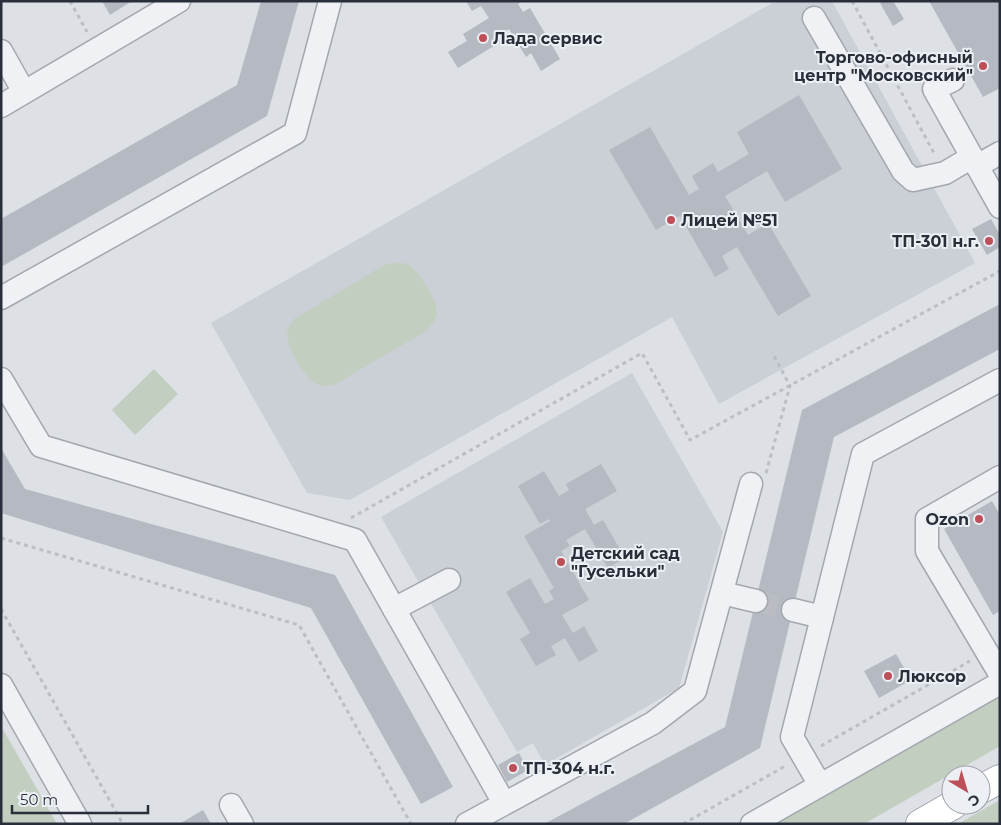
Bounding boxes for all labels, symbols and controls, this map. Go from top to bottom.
place label: Лада сервис [493,29,603,48]
marker: Лада сервис [477,32,489,44]
place label: Торгово-офисный центр "Московский" [794,48,973,85]
marker: Торгово-офисный центр "Московский" [977,60,989,72]
place label: Лицей №51 [681,211,778,230]
marker: Лицей №51 [665,214,677,226]
place label: ТП-301 н.г. [892,232,979,251]
marker: ТП-301 н.г. [983,235,995,247]
place label: Ozon [925,510,969,529]
marker: Ozon [973,513,985,525]
place label: Детский сад "Гусельки" [571,544,680,581]
marker: Детский сад "Гусельки" [555,556,567,568]
place label: Люксор [898,667,966,686]
marker: Люксор [882,670,894,682]
place label: ТП-304 н.г. [523,759,615,778]
marker: ТП-304 н.г. [507,762,519,774]
north arrow [941,765,991,815]
scale bar [12,782,149,814]
text: 50 m [20,790,58,809]
text: С [964,790,984,810]

